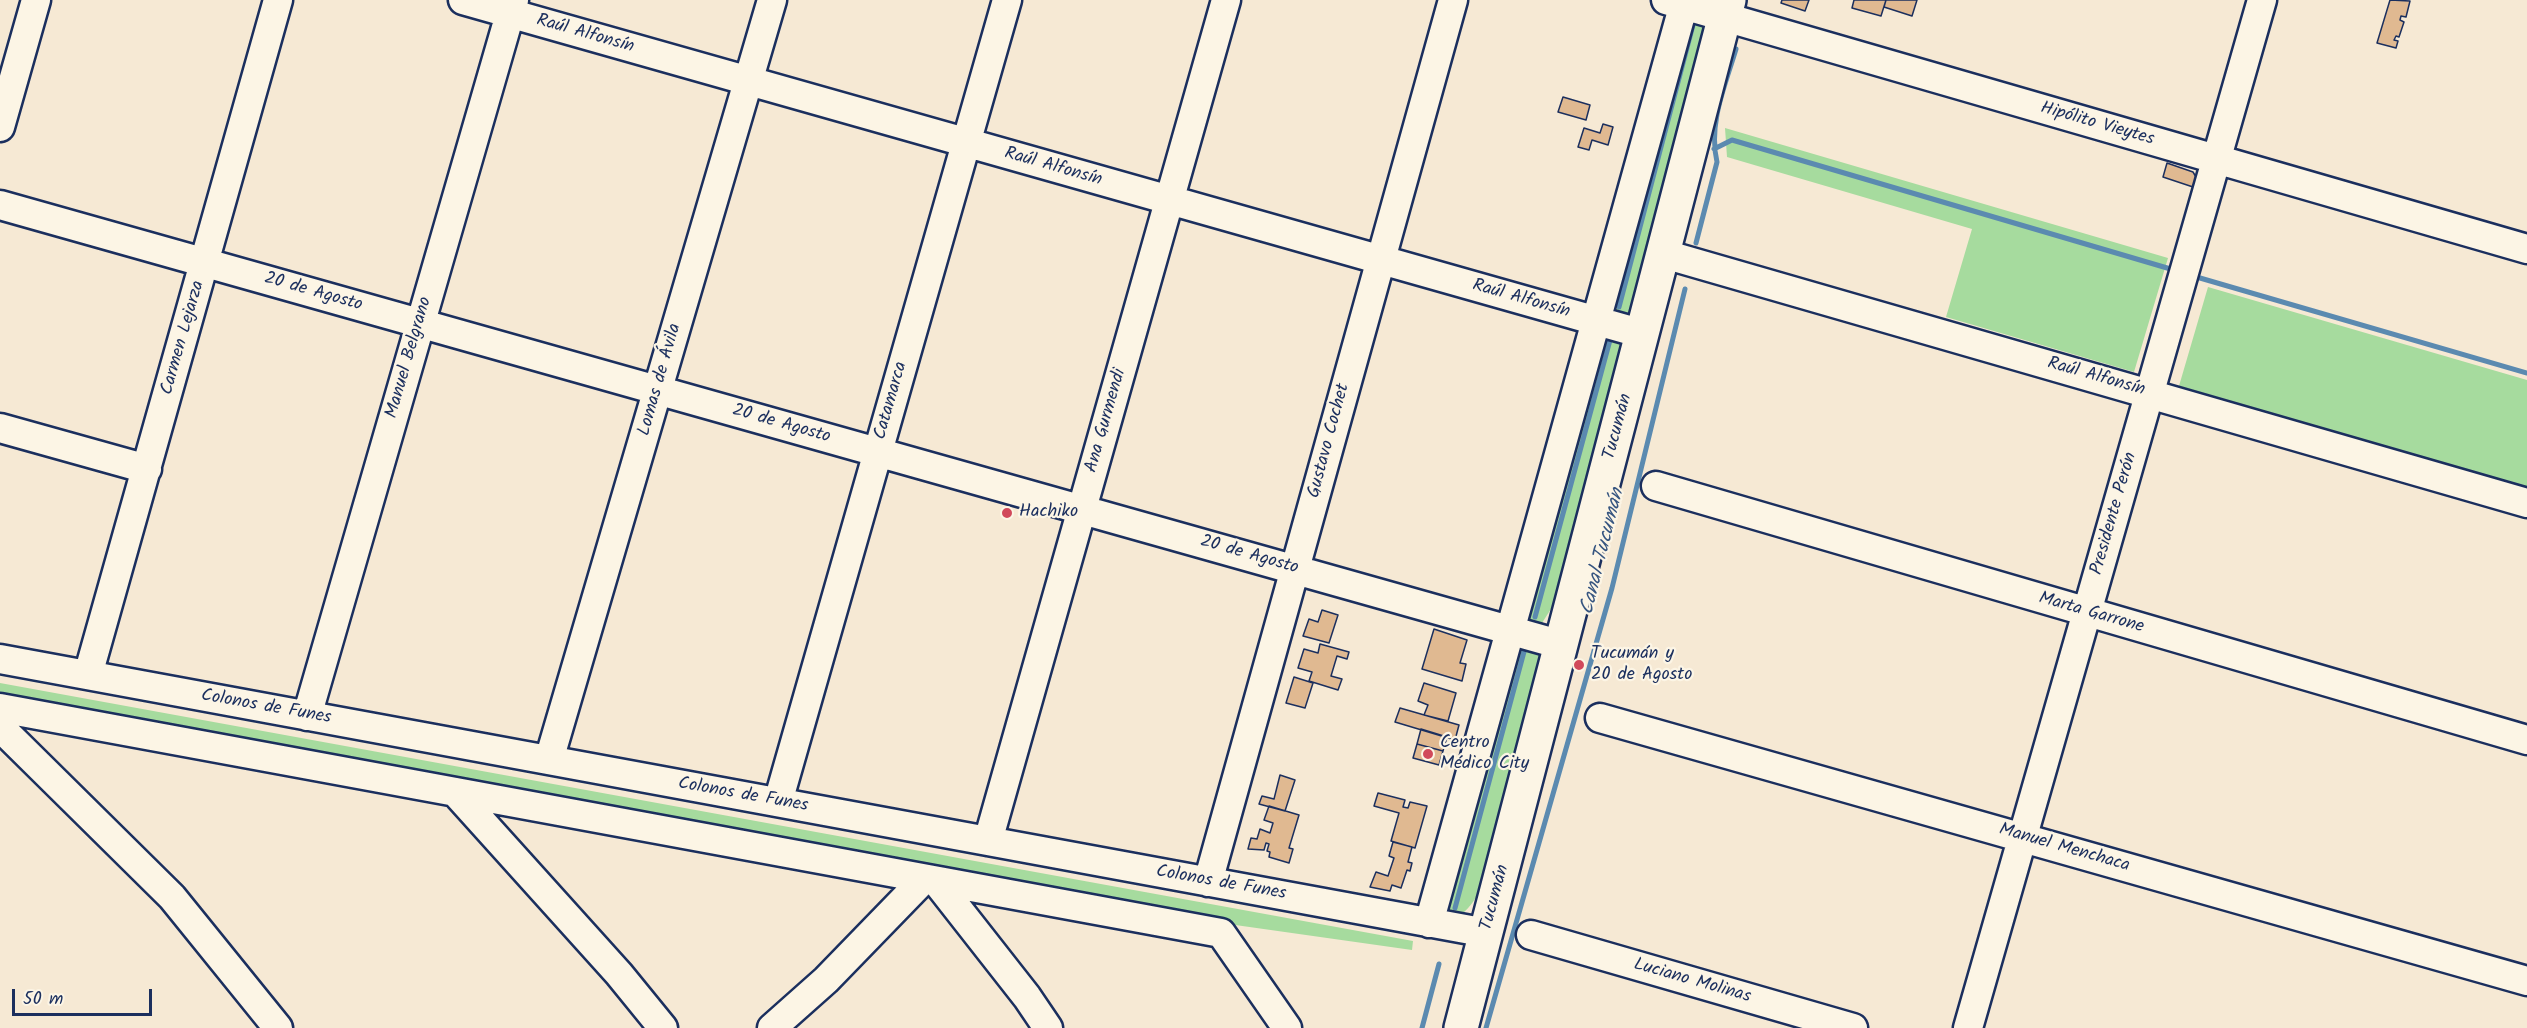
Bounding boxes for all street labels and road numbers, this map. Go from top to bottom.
street label: Raúl Alfonsín [534,11,636,59]
street label: Hipólito Vieytes [2038,98,2156,152]
street label: Raúl Alfonsín [1002,144,1104,192]
street label: 20 de Agosto [261,269,365,317]
street label: Raúl Alfonsín [1470,276,1572,324]
street label: Carmen Lejarza [157,278,211,398]
street label: Manuel Belgrano [382,295,438,421]
street label: Lomas de Ávila [635,321,687,439]
street label: Raúl Alfonsín [2045,354,2147,402]
street label: Catamarca [871,360,913,442]
street label: Ana Gurmendi [1082,367,1132,475]
street label: Gustavo Cochet [1304,382,1356,500]
street label: Tucumán [1600,392,1638,462]
street label: 20 de Agosto [729,401,833,449]
street label: Presidente Perón [2087,450,2143,578]
street label: 20 de Agosto [1197,532,1301,580]
street label: Marta Garrone [2036,589,2146,639]
street label: Colonos de Funes [199,686,333,730]
street label: Colonos de Funes [676,774,810,818]
street label: Manuel Menchaca [1996,820,2132,878]
street label: Colonos de Funes [1154,862,1288,906]
street label: Tucumán [1477,863,1515,933]
street label: Luciano Molinas [1631,955,1753,1009]

